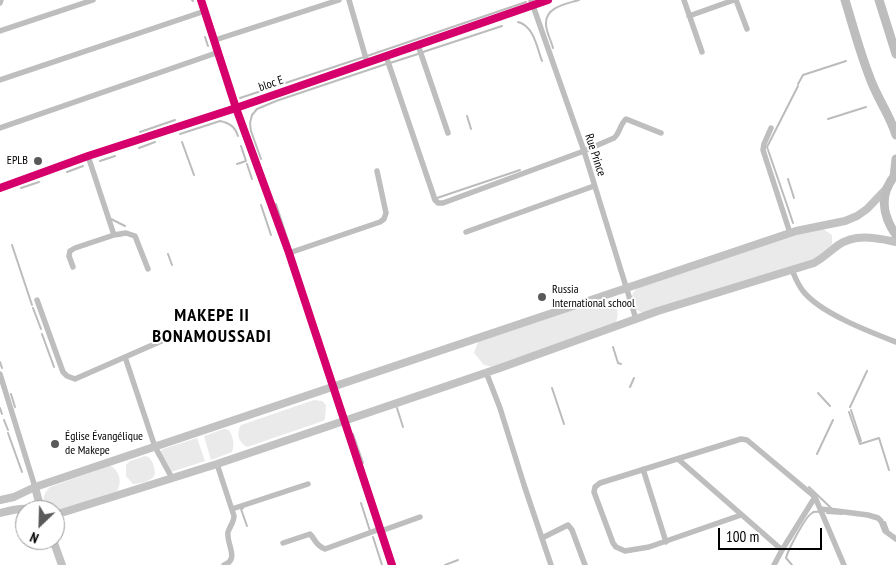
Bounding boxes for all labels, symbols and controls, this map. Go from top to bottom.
street label: bloc E [257,73,285,95]
street label: Rue Prince [581,132,609,178]
place label: EPLB [7,154,28,168]
marker: EPLB [32,155,44,167]
place label: Russia International school [552,283,635,311]
marker: Russia International school [536,291,548,303]
district label: MAKEPE II BONAMOUSSADI [151,305,273,348]
place label: Église Évangélique de Makepe [65,430,143,458]
marker: Église Évangélique de Makepe [49,438,61,450]
north arrow [15,500,65,550]
scale bar [721,518,825,550]
text: 100 m [726,527,759,546]
text: N [27,528,41,548]

